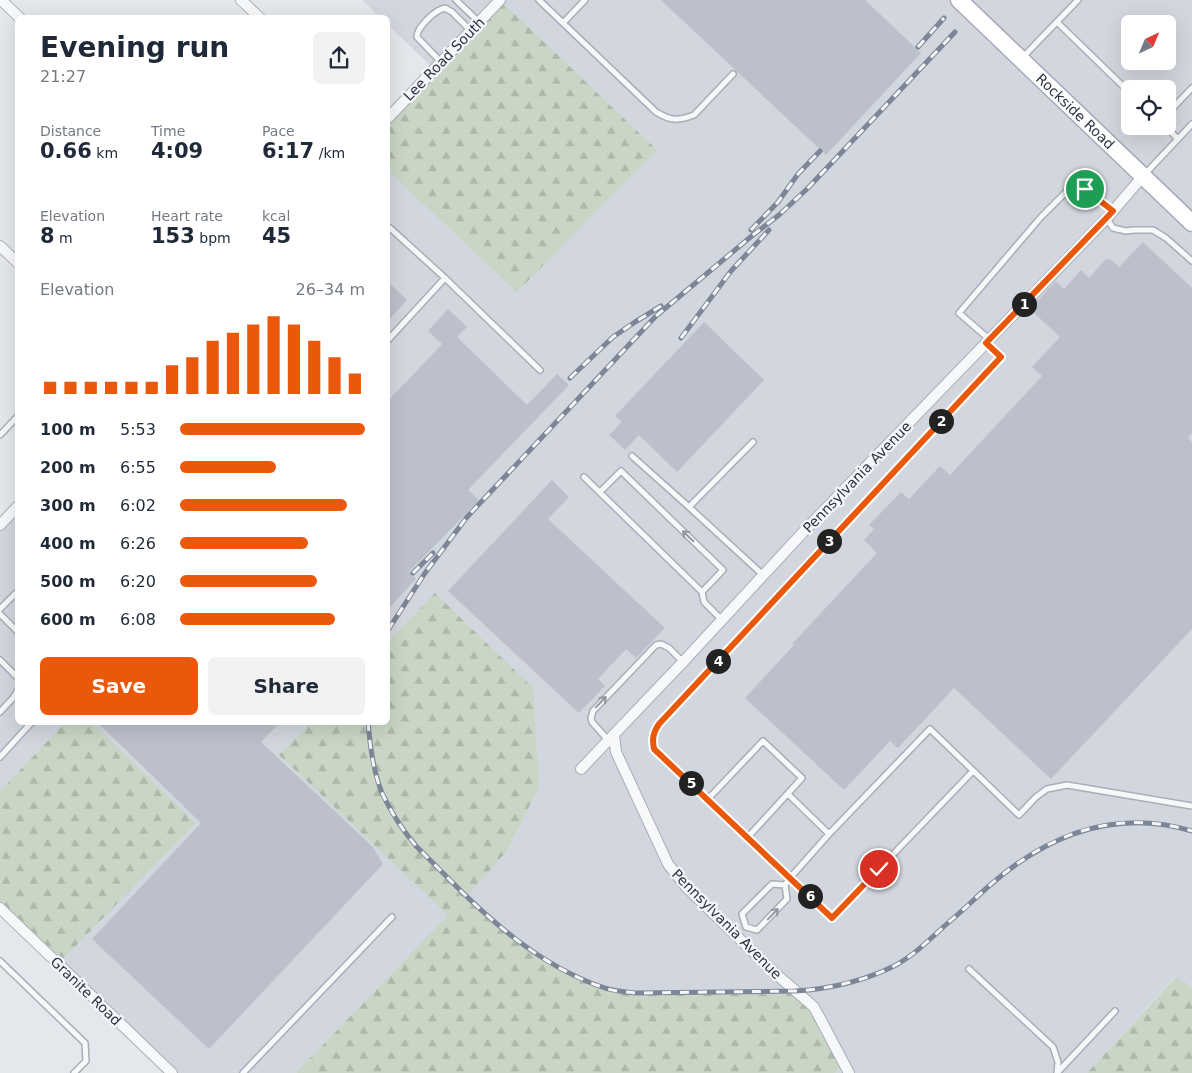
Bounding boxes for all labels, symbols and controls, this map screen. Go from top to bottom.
street label: Lee Road South [400,14,488,104]
north arrow [1121,15,1176,70]
map controls [1121,15,1176,135]
text: Evening run [40,31,229,64]
button: share [313,32,365,84]
text: 21:27 [40,67,86,86]
street label: Rockside Road [1033,70,1118,152]
button: locate [1121,80,1176,135]
text: Distance [40,123,101,139]
text: Time [151,123,185,139]
text: Pace [262,123,295,139]
text: 0.66 [40,139,92,163]
text: 4:09 [151,139,203,163]
text: 6:17 [262,139,314,163]
text: km [92,145,118,161]
text: /km [314,145,345,161]
pin [1064,168,1106,210]
icon: arrive [1071,175,1099,203]
text: Elevation [40,208,105,224]
text: Heart rate [151,208,223,224]
text: kcal [262,208,290,224]
text: 8 [40,224,55,248]
text: 153 [151,224,195,248]
text: 45 [262,224,291,248]
text: m [55,230,73,246]
text: bpm [195,230,231,246]
text: Elevation [40,280,114,299]
text: 26–34 m [296,280,365,299]
pin: 1 [1012,292,1036,316]
text: 1 [1020,296,1029,312]
pin: 2 [928,408,954,434]
text: 2 [937,413,946,429]
street label: Pennsylvania Avenue [800,418,914,536]
text: 100 m [40,420,96,439]
text: 5:53 [120,420,156,439]
text: 200 m [40,458,96,477]
text: 6:55 [120,458,156,477]
text: 300 m [40,496,96,515]
text: 6:02 [120,496,156,515]
pin: 3 [816,528,842,554]
one-way arrow [682,530,694,542]
text: 3 [825,533,834,549]
text: 400 m [40,534,96,553]
text: 6:26 [120,534,156,553]
text: 500 m [40,572,96,591]
text: 6:20 [120,572,156,591]
text: 600 m [40,610,96,629]
text: 6:08 [120,610,156,629]
pin: 4 [706,648,730,674]
text: 4 [714,653,723,669]
button: Save [40,657,198,715]
button: Share [208,657,365,715]
one-way arrow [595,697,607,709]
pin: 5 [678,770,704,796]
text: 5 [687,775,696,791]
pin [858,848,900,890]
icon: check [865,855,893,883]
street label: Pennsylvania Avenue [669,866,785,982]
pin: 6 [798,884,822,908]
text: 6 [806,888,815,904]
one-way arrow [767,907,779,920]
street label: Granite Road [47,953,125,1029]

